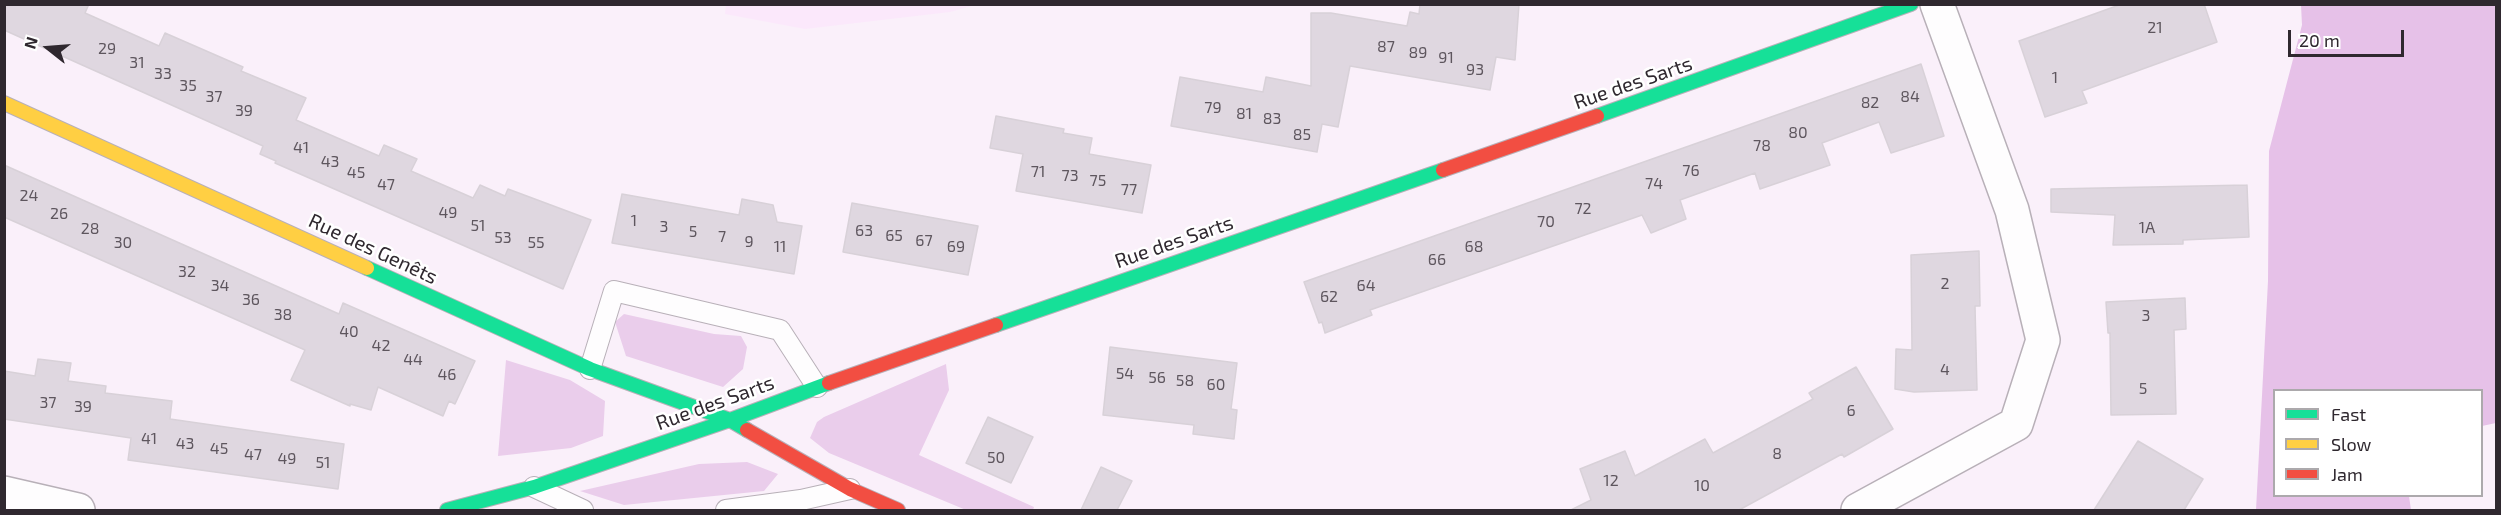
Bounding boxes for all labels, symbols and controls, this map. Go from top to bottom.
north arrow [18,18,78,78]
house number: 21 [2147,18,2163,38]
scale bar [2291,18,2406,56]
text: 20 m [2299,29,2340,51]
text: N [20,34,41,51]
house number: 87 [1377,37,1395,57]
house number: 29 [98,39,116,59]
house number: 89 [1409,43,1427,63]
house number: 91 [1438,48,1454,68]
street label: Rue des Sarts [1571,52,1695,114]
house number: 31 [129,53,145,73]
house number: 93 [1466,60,1484,80]
house number: 33 [154,64,172,84]
house number: 1 [2052,68,2058,88]
house number: 35 [179,76,197,96]
house number: 37 [205,87,223,107]
house number: 84 [1900,87,1920,107]
house number: 82 [1861,93,1879,113]
house number: 79 [1204,98,1222,118]
house number: 39 [235,101,253,121]
house number: 81 [1236,104,1252,124]
house number: 83 [1263,109,1281,129]
house number: 80 [1788,123,1808,143]
house number: 85 [1293,125,1311,145]
house number: 78 [1753,136,1771,156]
house number: 41 [293,138,309,158]
house number: 43 [321,152,339,172]
house number: 76 [1682,161,1700,181]
house number: 71 [1031,162,1045,182]
house number: 45 [347,163,365,183]
house number: 73 [1061,166,1079,186]
house number: 75 [1090,171,1106,191]
house number: 74 [1645,174,1663,194]
house number: 47 [377,175,395,195]
house number: 77 [1121,180,1137,200]
house number: 24 [20,186,38,206]
house number: 72 [1574,199,1592,219]
house number: 49 [439,203,457,223]
house number: 26 [50,204,68,224]
street label: Rue des Genêts [305,209,441,289]
house number: 1 [631,211,637,231]
street label: Rue des Sarts [1112,211,1236,273]
house number: 70 [1537,212,1555,232]
house number: 51 [471,216,485,236]
house number: 3 [660,217,668,237]
house number: 1A [2139,218,2155,238]
house number: 28 [81,219,99,239]
house number: 63 [855,221,873,241]
house number: 5 [689,222,697,242]
house number: 65 [885,226,903,246]
house number: 7 [718,227,726,247]
house number: 53 [494,228,512,248]
house number: 67 [915,231,933,251]
house number: 9 [744,232,754,252]
house number: 30 [114,233,132,253]
house number: 55 [527,233,545,253]
house number: 11 [774,237,786,257]
house number: 69 [947,237,965,257]
house number: 68 [1465,237,1483,257]
house number: 66 [1428,250,1446,270]
house number: 32 [178,262,196,282]
house number: 2 [1941,274,1949,294]
house number: 34 [211,276,229,296]
house number: 64 [1357,276,1375,296]
house number: 62 [1320,287,1338,307]
house number: 36 [242,290,260,310]
house number: 38 [274,305,292,325]
house number: 3 [2142,306,2150,326]
house number: 40 [339,322,359,342]
house number: 42 [372,336,390,356]
house number: 44 [403,350,423,370]
house number: 4 [1940,360,1950,380]
house number: 54 [1116,364,1134,384]
house number: 46 [438,365,456,385]
house number: 56 [1148,368,1166,388]
street label: Rue des Sarts [653,371,777,435]
house number: 58 [1176,371,1194,391]
house number: 60 [1207,375,1225,395]
house number: 5 [2139,379,2147,399]
legend [2273,389,2483,497]
house number: 37 [39,393,57,413]
house number: 39 [74,397,92,417]
house number: 6 [1846,401,1856,421]
text: Fast [2331,403,2366,425]
house number: 41 [141,429,157,449]
text: Slow [2331,433,2371,455]
house number: 43 [176,434,194,454]
house number: 45 [210,439,228,459]
house number: 8 [1772,444,1782,464]
house number: 47 [244,445,262,465]
house number: 50 [987,448,1005,468]
house number: 49 [278,449,296,469]
house number: 51 [316,453,330,473]
text: Jam [2331,463,2363,485]
house number: 12 [1603,471,1619,491]
house number: 10 [1694,476,1710,496]

